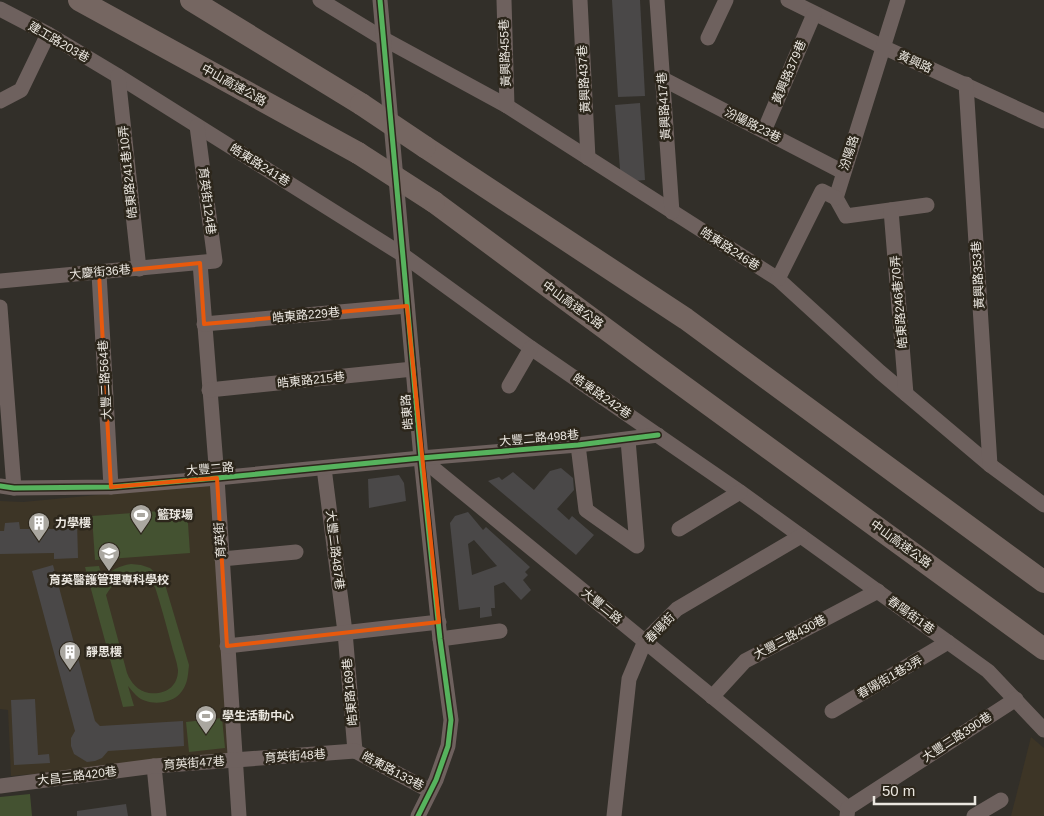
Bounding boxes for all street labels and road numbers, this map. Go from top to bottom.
street label: 建工路203巷 [26,19,92,65]
street label: 黃興路455巷 [497,19,513,87]
street label: 黃興路379巷 [769,38,809,106]
street label: 黃興路437巷 [575,45,593,113]
street label: 黃興路 [896,48,934,76]
street label: 中山高速公路 [199,61,269,109]
street label: 黃興路417巷 [655,72,673,140]
street label: 汾陽路23巷 [722,105,784,145]
street label: 皓東路241巷10弄 [116,125,140,219]
street label: 汾陽路 [837,134,861,172]
street label: 皓東路241巷 [227,141,293,189]
street label: 育英街124巷 [196,166,218,236]
street label: 皓東路246巷 [698,225,762,273]
street label: 黃興路353巷 [969,241,987,309]
street label: 皓東路246巷70弄 [888,255,910,349]
street label: 大慶街36巷 [69,262,131,282]
street label: 中山高速公路 [540,278,606,332]
street label: 皓東路229巷 [272,305,340,325]
street label: 大豐二路564巷 [96,340,114,420]
street label: 皓東路215巷 [276,369,346,391]
street label: 皓東路242巷 [570,371,634,421]
street label: 皓東路 [398,393,416,431]
street label: 大豐二路498巷 [499,428,579,448]
street label: 大豐二路 [185,460,235,478]
street label: 大豐二路487巷 [323,509,347,591]
street label: 中山高速公路 [868,517,934,571]
street label: 育英街 [212,522,228,558]
street label: 大豐二路 [579,585,625,627]
street label: 春陽街1巷 [885,593,937,637]
street label: 春陽街 [642,610,678,646]
street label: 大豐二路430巷 [751,612,829,662]
street label: 春陽街1巷3弄 [855,653,925,701]
street label: 皓東路169巷 [340,658,360,726]
street label: 大豐二路390巷 [920,709,994,765]
street label: 育英街48巷 [264,747,326,765]
street label: 皓東路133巷 [360,749,426,793]
street label: 育英街47巷 [163,754,225,772]
street label: 大昌二路420巷 [36,764,118,788]

